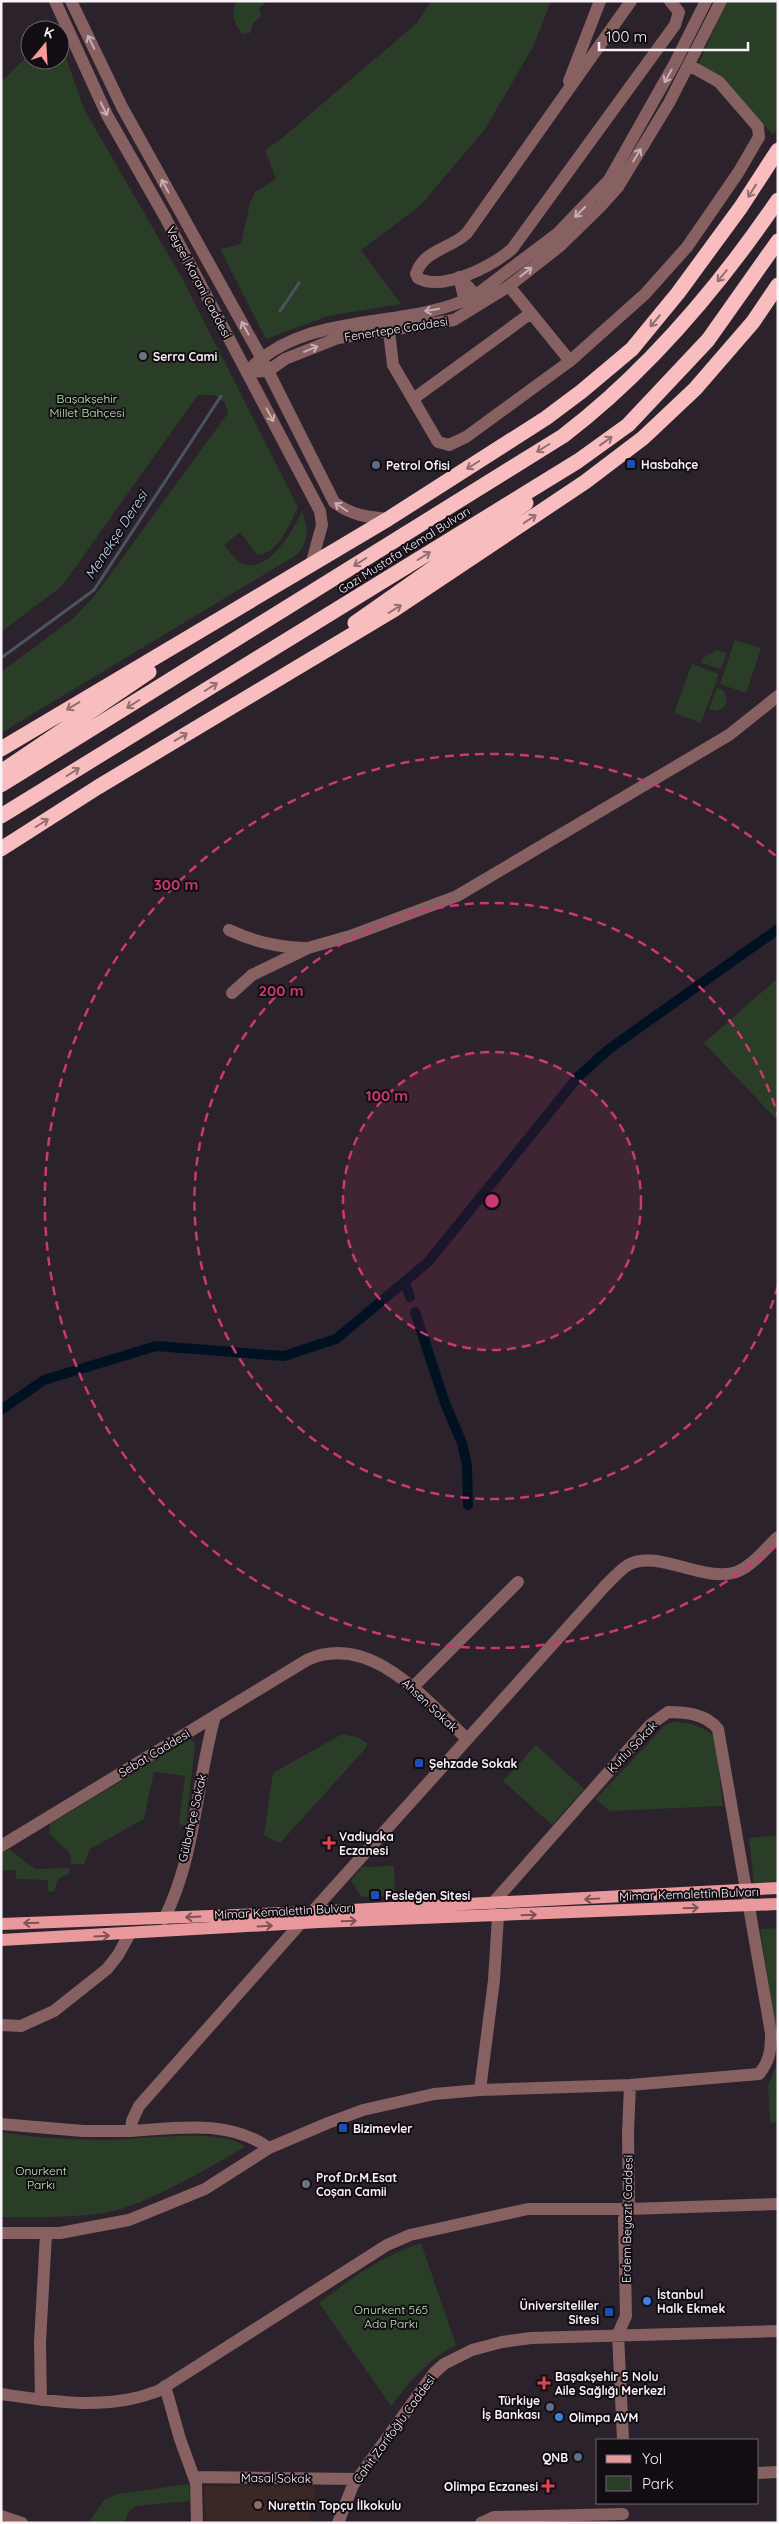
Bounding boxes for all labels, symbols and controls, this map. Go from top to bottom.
north arrow [20,20,70,70]
scale bar [599,20,748,52]
text: K [42,23,56,43]
text: 100 m [606,27,647,46]
one-way arrow [85,35,95,50]
one-way arrow [663,68,672,83]
one-way arrow [100,101,110,116]
one-way arrow [632,149,642,163]
one-way arrow [160,179,170,194]
one-way arrow [746,184,756,198]
one-way arrow [574,206,586,218]
street label: Veysel Karani Caddesi [163,224,235,340]
one-way arrow [519,267,532,278]
one-way arrow [716,269,727,282]
one-way arrow [425,306,441,316]
street label: Fenertepe Caddesi [343,313,449,345]
one-way arrow [649,315,660,328]
one-way arrow [240,321,249,336]
one-way arrow [303,344,319,353]
place label: Serra Cami [153,349,218,364]
marker: Serra Cami [137,350,149,362]
park label: Başakşehir Millet Bahçesi [49,391,125,420]
one-way arrow [266,407,275,422]
one-way arrow [598,436,612,446]
one-way arrow [536,444,550,454]
place label: Hasbahçe [641,457,698,472]
place label: Petrol Ofisi [386,458,450,473]
marker: Hasbahçe [625,458,637,470]
marker: Petrol Ofisi [370,459,382,471]
one-way arrow [466,459,480,470]
water label: Menekşe Deresi [81,486,152,583]
one-way arrow [334,502,348,512]
street label: Gazi Mustafa Kemal Bulvarı [335,503,473,597]
one-way arrow [523,514,537,524]
one-way arrow [416,550,430,560]
one-way arrow [353,556,367,567]
one-way arrow [388,604,402,614]
one-way arrow [203,682,217,692]
one-way arrow [127,699,141,709]
one-way arrow [67,701,81,711]
one-way arrow [173,732,187,742]
one-way arrow [65,767,79,777]
one-way arrow [35,818,49,828]
text: 300 m [154,875,198,894]
text: 200 m [259,981,304,1000]
text: 100 m [366,1086,408,1105]
centre of rings [483,1192,501,1210]
street label: Ahsen Sokak [399,1675,461,1735]
street label: Kutlu Sokak [604,1718,660,1776]
street label: Sebat Caddesi [116,1726,192,1780]
place label: Şehzade Sokak [429,1756,518,1771]
marker: Şehzade Sokak [413,1757,425,1769]
street label: Gülbahçe Sokak [175,1773,209,1863]
place label: Vadiyaka Eczanesi [339,1829,394,1858]
marker: Vadiyaka Eczanesi [323,1837,335,1849]
street label: Mimar Kemalettin Bulvarı [619,1884,759,1904]
place label: Fesleğen Sitesi [385,1888,471,1903]
marker: Fesleğen Sitesi [369,1889,381,1901]
one-way arrow [584,1894,600,1903]
street label: Mimar Kemalettin Bulvarı [214,1900,354,1922]
one-way arrow [682,1903,699,1913]
one-way arrow [521,1910,537,1919]
one-way arrow [185,1913,201,1922]
one-way arrow [340,1916,357,1926]
one-way arrow [23,1918,39,1928]
one-way arrow [256,1922,272,1931]
one-way arrow [94,1931,110,1940]
place label: Bizimevler [353,2121,413,2136]
marker: Bizimevler [337,2122,349,2134]
street label: Erdem Beyazıt Caddesi [618,2155,636,2283]
park label: Onurkent Parkı [15,2163,67,2192]
place label: Prof.Dr.M.Esat Coşan Camii [316,2170,397,2199]
marker: Prof.Dr.M.Esat Coşan Camii [300,2178,312,2190]
place label: İstanbul Halk Ekmek [657,2287,725,2316]
marker: İstanbul Halk Ekmek [641,2295,653,2307]
place label: Üniversiteliler Sitesi [520,2298,599,2327]
park label: Onurkent 565 Ada Parkı [354,2302,428,2331]
marker: Üniversiteliler Sitesi [603,2306,615,2318]
place label: Başakşehir 5 Nolu Aile Sağlığı Merkezi [555,2369,666,2398]
street label: Cahit Zarifoğlu Caddesi [350,2372,438,2486]
marker: Başakşehir 5 Nolu Aile Sağlığı Merkezi [537,2376,551,2390]
place label: Türkiye İş Bankası [482,2393,540,2422]
marker: Türkiye İş Bankası [544,2401,556,2413]
place label: Olimpa AVM [569,2410,638,2425]
marker: Olimpa AVM [553,2411,565,2423]
legend [596,2439,759,2504]
text: Yol [642,2449,662,2468]
place label: QNB [542,2450,568,2465]
marker: QNB [572,2451,584,2463]
street label: Masal Sokak [241,2470,311,2486]
text: Park [642,2474,674,2493]
place label: Olimpa Eczanesi [444,2479,538,2494]
marker: Olimpa Eczanesi [542,2480,554,2492]
place label: Nurettin Topçu İlkokulu [268,2498,401,2513]
marker: Nurettin Topçu İlkokulu [252,2499,264,2511]

